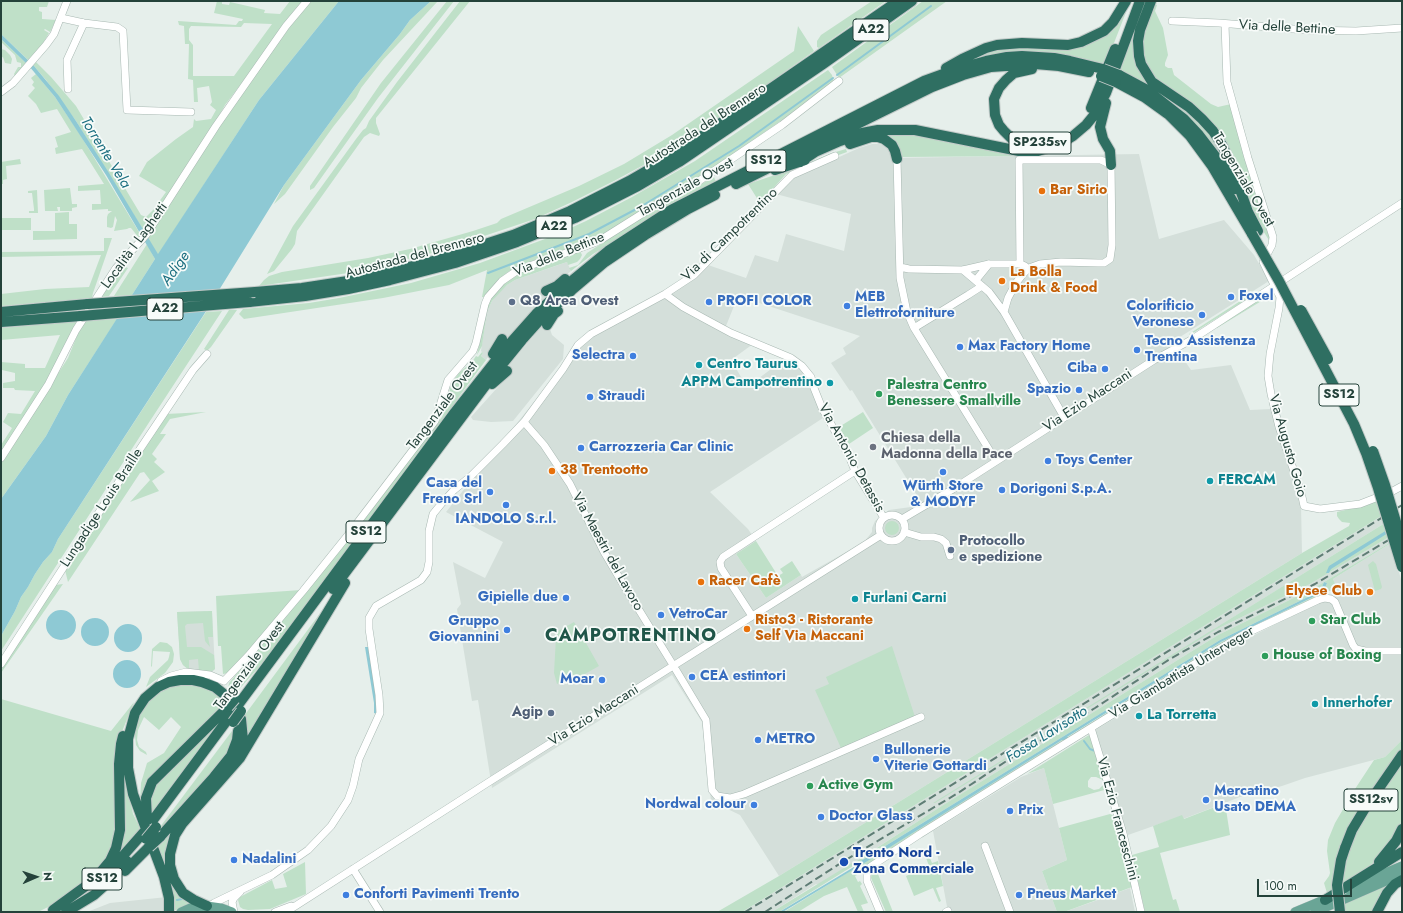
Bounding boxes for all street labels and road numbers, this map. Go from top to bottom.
street label: Via delle Bettine [1238,17,1336,39]
road number: A22 [853,19,889,41]
street label: Autostrada del Brennero [640,80,770,172]
street label: Tangenziale Ovest [1208,130,1278,230]
road number: SP235sv [1009,132,1071,154]
road number: SS12 [746,150,786,172]
street label: Tangenziale Ovest [635,155,737,221]
street label: Via di Campotrentino [678,185,782,285]
street label: Località I Laghetti [98,200,172,292]
road number: A22 [536,216,572,238]
street label: Autostrada del Brennero [344,229,486,283]
street label: Via delle Bettine [511,229,607,281]
road number: A22 [147,298,183,320]
street label: Tangenziale Ovest [404,358,482,454]
street label: Via Ezio Maccani [1040,366,1136,436]
road number: SS12 [1319,384,1359,406]
street label: Via Augusto Goio [1264,393,1310,499]
street label: Via Antonio Detassis [814,401,888,515]
street label: Lungadige Louis Braille [57,446,147,570]
street label: Via Maestri del Lavoro [568,490,646,614]
road number: SS12 [346,521,386,543]
street label: Tangenziale Ovest [211,618,289,714]
street label: Via Giambattista Unterveger [1107,623,1257,723]
street label: Via Ezio Maccani [546,682,642,750]
street label: Via Ezio Franceschini [1092,755,1142,883]
road number: SS12sv [1344,789,1398,811]
road number: SS12 [82,868,122,890]

